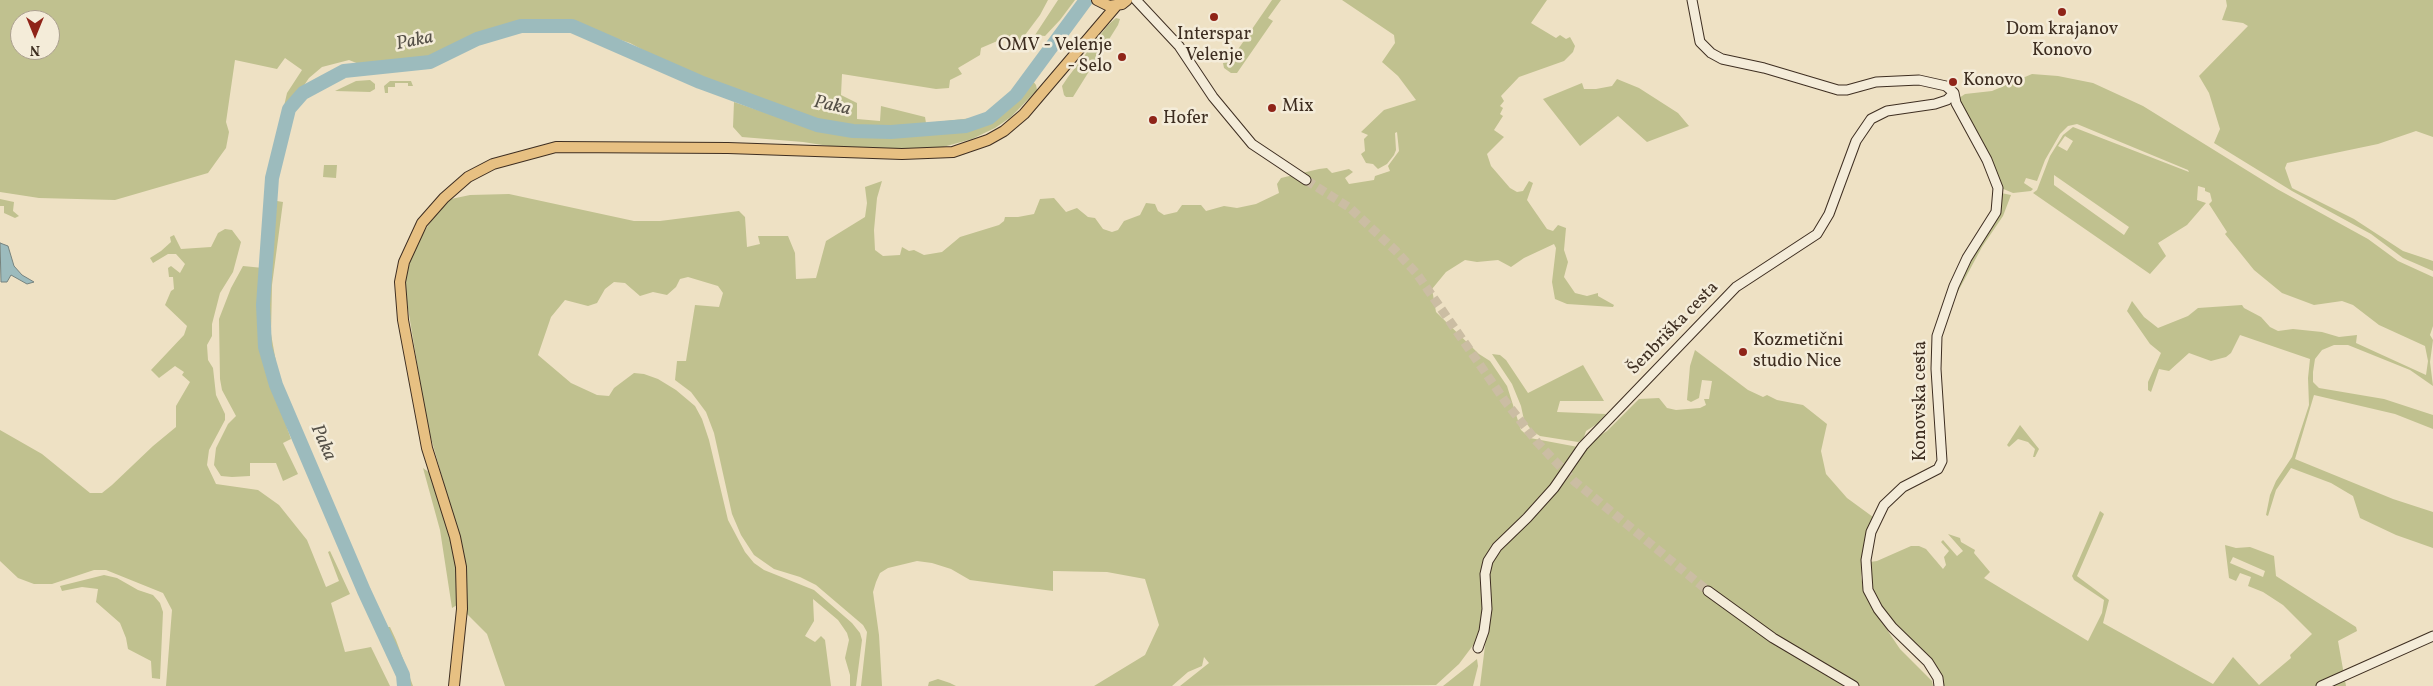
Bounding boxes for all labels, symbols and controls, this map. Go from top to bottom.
marker: Dom krajanov Konovo [2056,6,2068,18]
north arrow [10,10,60,60]
marker: Interspar Velenje [1208,11,1220,23]
place label: Dom krajanov Konovo [2006,20,2118,62]
place label: Interspar Velenje [1177,25,1251,68]
water label: Paka [394,27,436,57]
place label: OMV - Velenje - Selo [998,36,1112,78]
text: N [30,40,40,59]
marker: OMV - Velenje - Selo [1116,51,1128,63]
place label: Konovo [1963,71,2023,93]
marker: Konovo [1947,76,1959,88]
water label: Paka [811,92,853,122]
place label: Mix [1282,97,1314,119]
marker: Mix [1266,102,1278,114]
place label: Hofer [1163,109,1208,131]
marker: Hofer [1147,114,1159,126]
street label: Šenbriška cesta [1624,278,1724,380]
place label: Kozmetični studio Nice [1753,331,1843,374]
street label: Konovska cesta [1911,341,1933,461]
marker: Kozmetični studio Nice [1737,346,1749,358]
water label: Paka [304,421,340,465]

